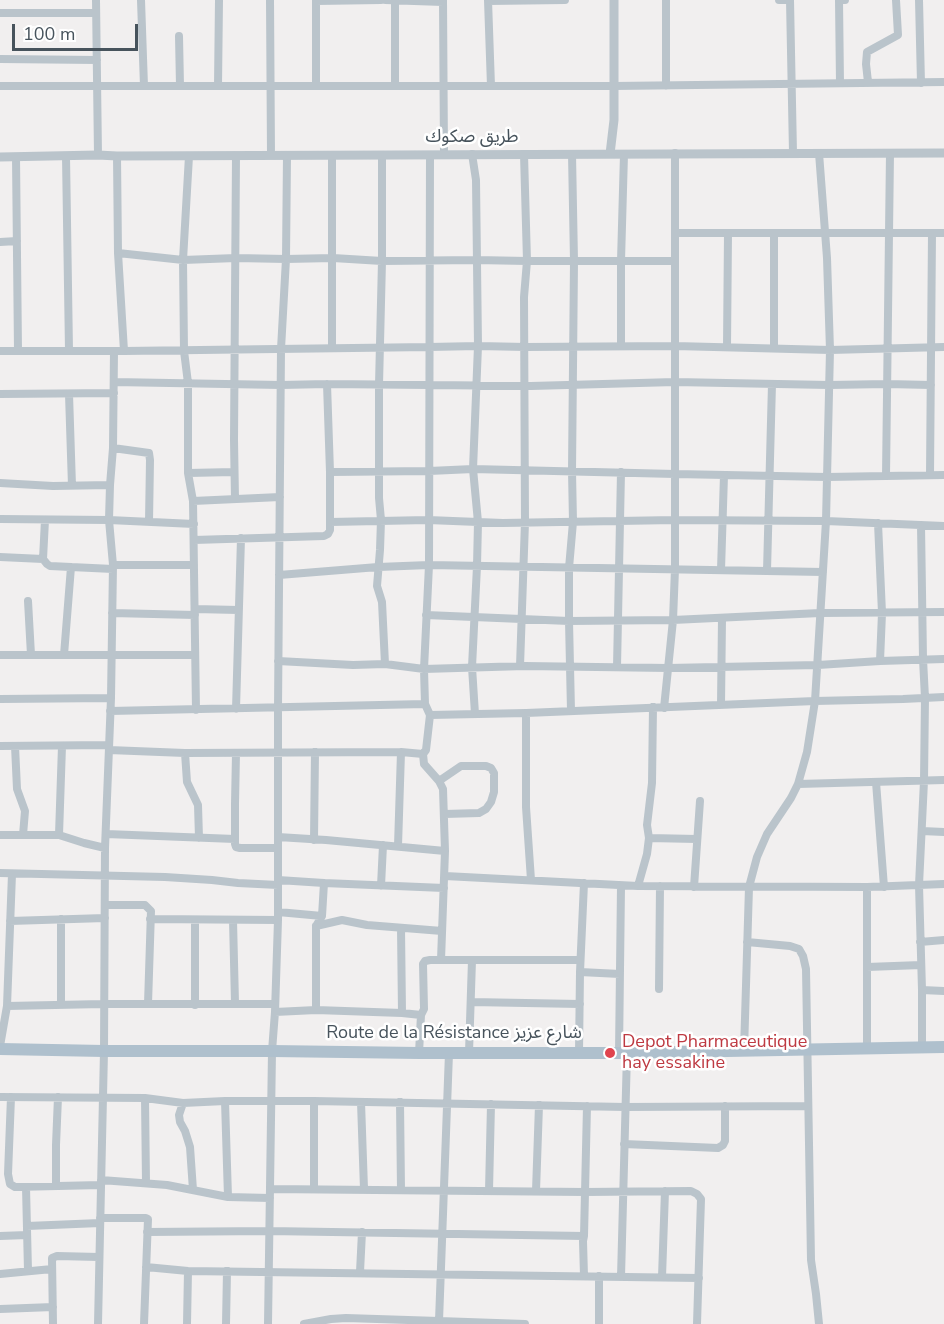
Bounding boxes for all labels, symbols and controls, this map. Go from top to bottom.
scale bar [15,12,141,50]
text: 100 m [23,22,75,46]
street label: طريق صكوك [425,127,519,149]
street label: Route de la Résistance شارع عزيز [326,1023,582,1045]
place label: Depot Pharmaceutique hay essakine [622,1032,807,1074]
marker: Depot Pharmaceutique hay essakine [603,1046,617,1060]

